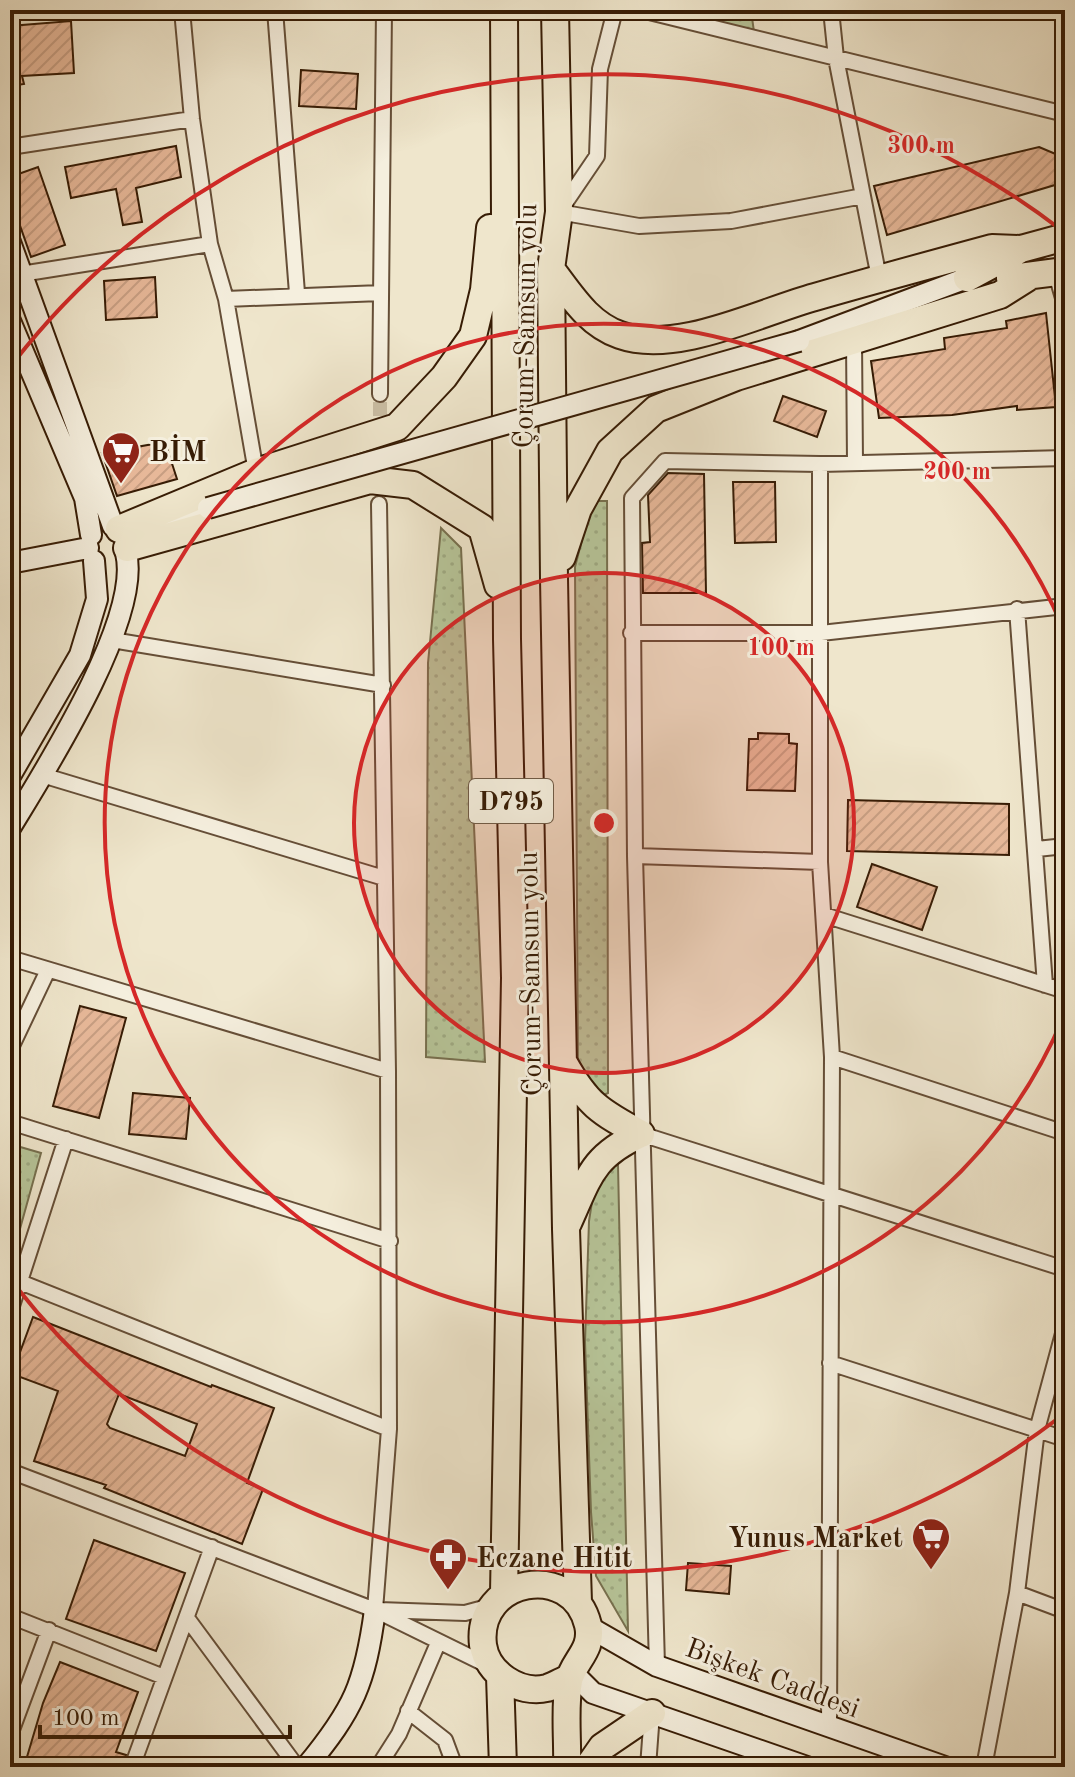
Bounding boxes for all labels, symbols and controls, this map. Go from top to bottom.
text: 300 m [887,135,955,159]
street label: Çorum-Samsun yolu [511,203,543,449]
supermarket icon: BİM [100,430,142,485]
place label: BİM [149,434,206,468]
text: 200 m [923,461,991,485]
text: 100 m [747,637,815,661]
road number: D795 [469,779,553,823]
centre of rings [590,809,618,837]
street label: Çorum-Samsun yolu [516,851,548,1097]
supermarket icon: Yunus Market [910,1516,952,1571]
place label: Yunus Market [728,1526,903,1554]
pharmacy icon: Eczane Hitit [427,1536,469,1591]
place label: Eczane Hitit [476,1546,632,1574]
street label: Bişkek Caddesi [681,1635,863,1724]
scale bar [40,1689,290,1739]
text: 100 m [52,1707,120,1731]

